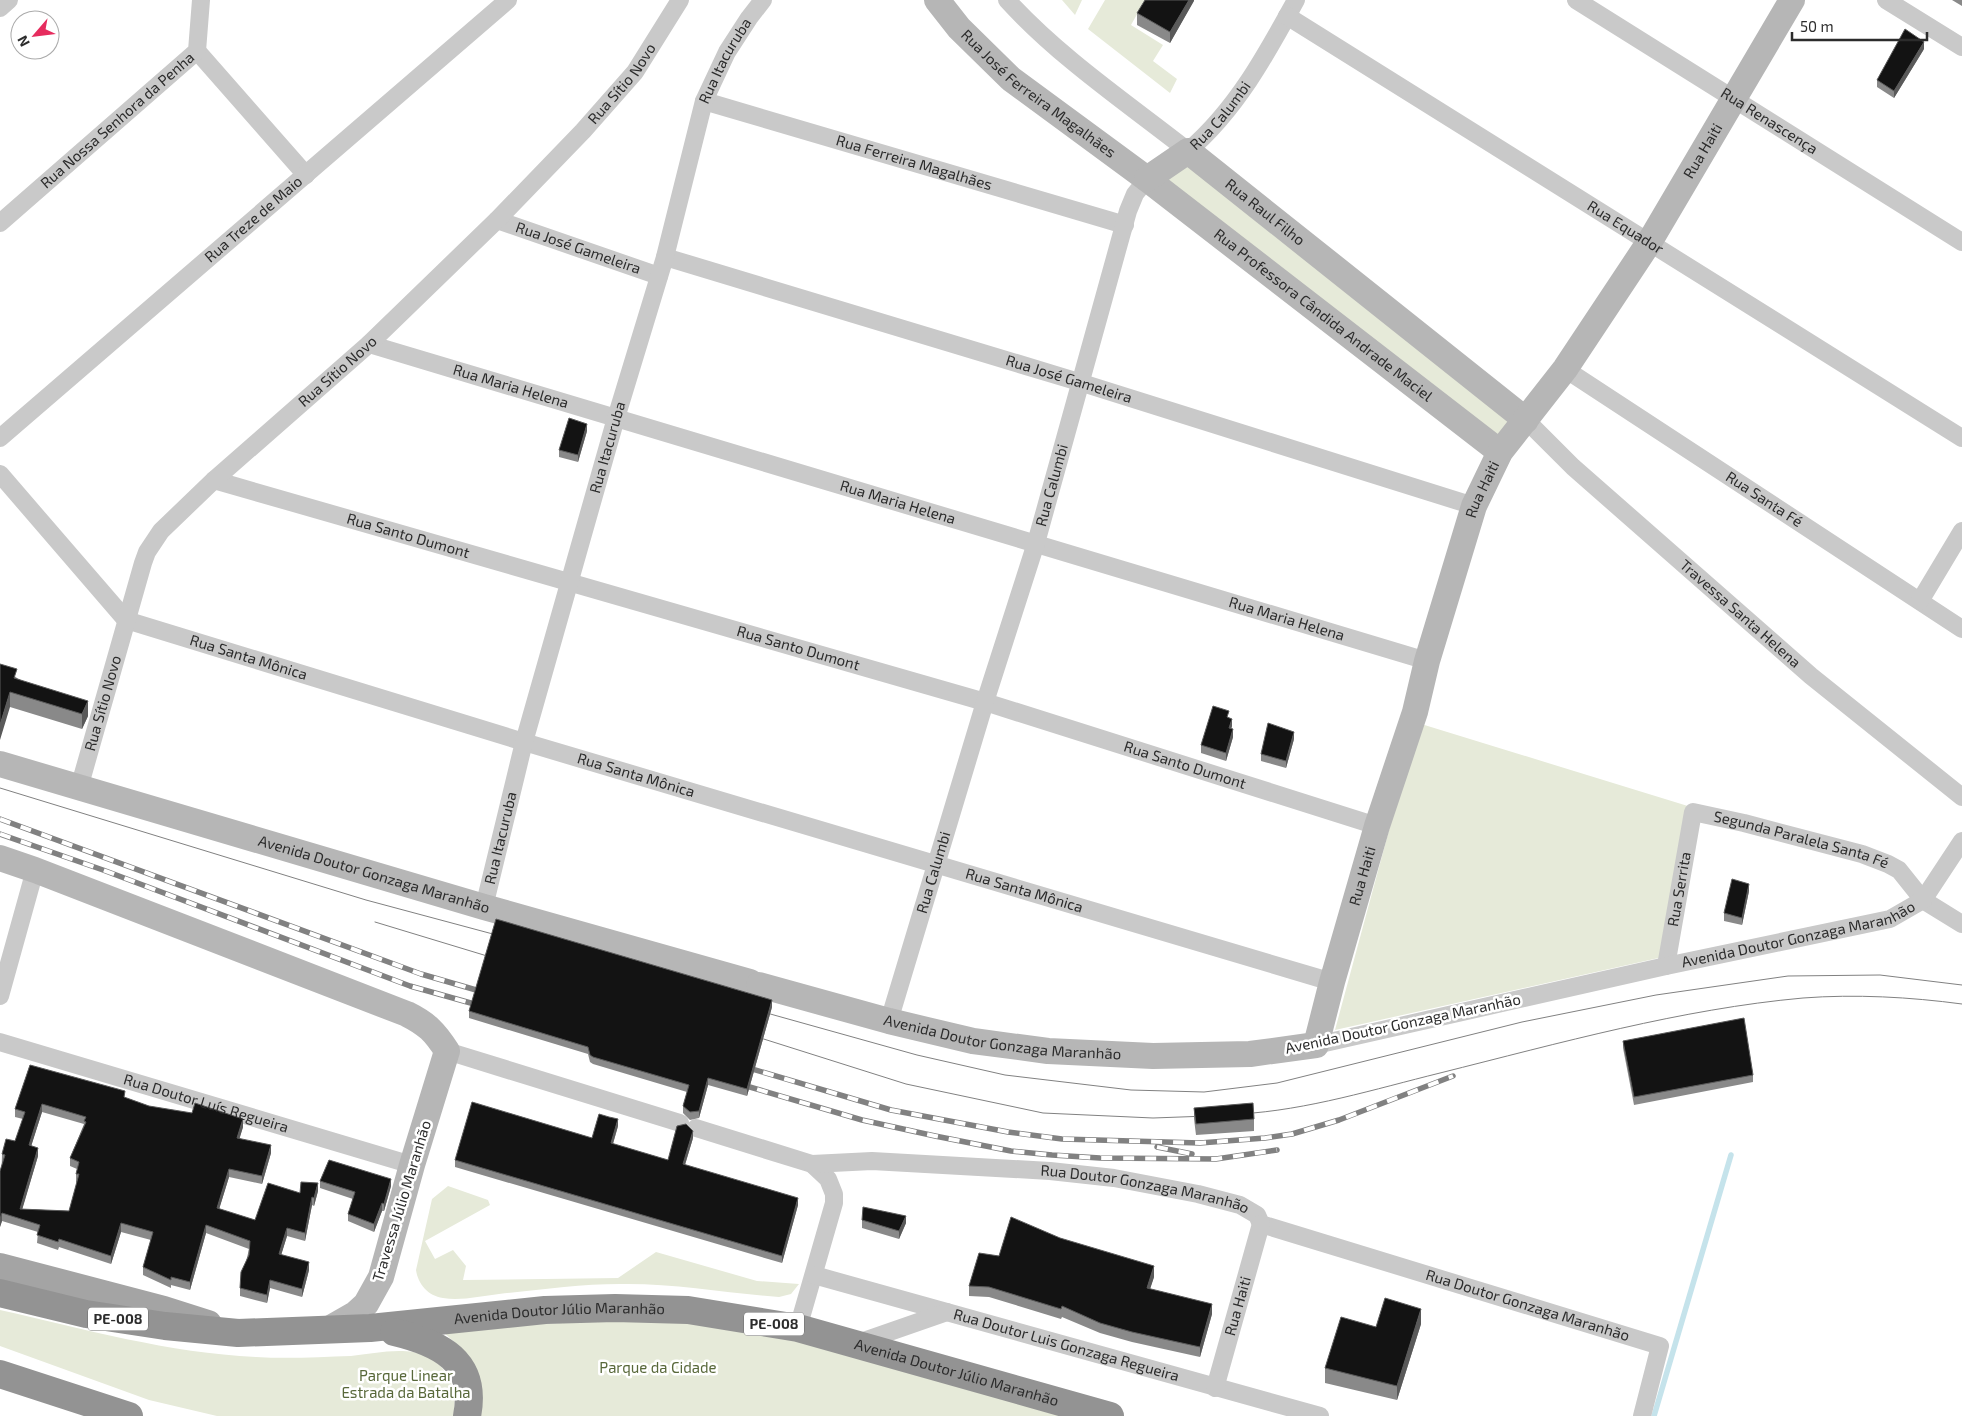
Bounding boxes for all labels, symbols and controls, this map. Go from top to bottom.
north arrow [10,10,60,60]
scale bar [1792,10,1927,42]
street label: Rua Itacuruba [694,14,755,106]
text: 50 m [1800,17,1834,35]
street label: Rua José Ferreira Magalhães [958,25,1120,161]
text: N [13,33,33,50]
street label: Rua Sítio Novo [584,40,659,127]
street label: Rua Nossa Senhora da Penha [36,48,197,192]
street label: Rua Calumbi [1186,77,1254,153]
street label: Rua Renascença [1718,83,1821,157]
street label: Rua Haiti [1679,120,1725,181]
street label: Rua Ferreira Magalhães [834,130,994,193]
street label: Rua Treze de Maio [201,171,306,265]
street label: Rua Raul Filho [1222,174,1309,249]
street label: Rua Equador [1584,196,1667,257]
street label: Rua José Gameleira [514,217,644,277]
street label: Rua Professora Cândida Andrade Maciel [1211,224,1437,405]
street label: Rua Sítio Novo [294,332,380,410]
street label: Rua José Gameleira [1004,350,1135,406]
street label: Rua Maria Helena [451,360,571,411]
street label: Rua Itacuruba [585,399,629,495]
street label: Rua Calumbi [1031,442,1071,528]
street label: Rua Haiti [1461,458,1502,520]
street label: Rua Santa Fé [1723,467,1806,530]
street label: Rua Maria Helena [838,476,958,527]
street label: Rua Santo Dumont [345,509,472,561]
street label: Travessa Santa Helena [1677,555,1805,671]
street label: Rua Maria Helena [1227,592,1347,644]
street label: Rua Santo Dumont [735,621,862,674]
street label: Rua Santa Mônica [188,630,310,683]
street label: Rua Sítio Novo [80,653,124,753]
street label: Rua Santo Dumont [1122,737,1249,792]
street label: Rua Santa Mônica [575,748,697,800]
street label: Rua Itacuruba [480,790,520,886]
street label: Segunda Paralela Santa Fé [1712,807,1892,871]
street label: Rua Calumbi [912,829,954,915]
street label: Avenida Doutor Gonzaga Maranhão [256,831,492,916]
street label: Rua Haiti [1345,844,1379,907]
street label: Rua Serrita [1663,850,1694,928]
street label: Rua Santa Mônica [964,864,1086,916]
street label: Avenida Doutor Gonzaga Maranhão [1680,897,1918,971]
street label: Avenida Doutor Gonzaga Maranhão [1283,989,1522,1057]
street label: Avenida Doutor Gonzaga Maranhão [882,1010,1122,1062]
street label: Rua Doutor Luís Regueira [122,1069,291,1136]
street label: Travessa Júlio Maranhão [368,1118,434,1283]
street label: Rua Doutor Gonzaga Maranhão [1040,1160,1253,1217]
street label: Rua Doutor Gonzaga Maranhão [1424,1265,1632,1344]
street label: Rua Haiti [1220,1274,1254,1338]
street label: Avenida Doutor Júlio Maranhão [453,1298,665,1327]
street label: Rua Doutor Luis Gonzaga Regueira [952,1304,1182,1384]
road number: PE-008 [88,1308,148,1330]
road number: PE-008 [744,1312,804,1336]
street label: Avenida Doutor Júlio Maranhão [853,1334,1061,1409]
park label: Parque da Cidade [599,1358,717,1376]
park label: Parque Linear Estrada da Batalha [341,1366,471,1401]

